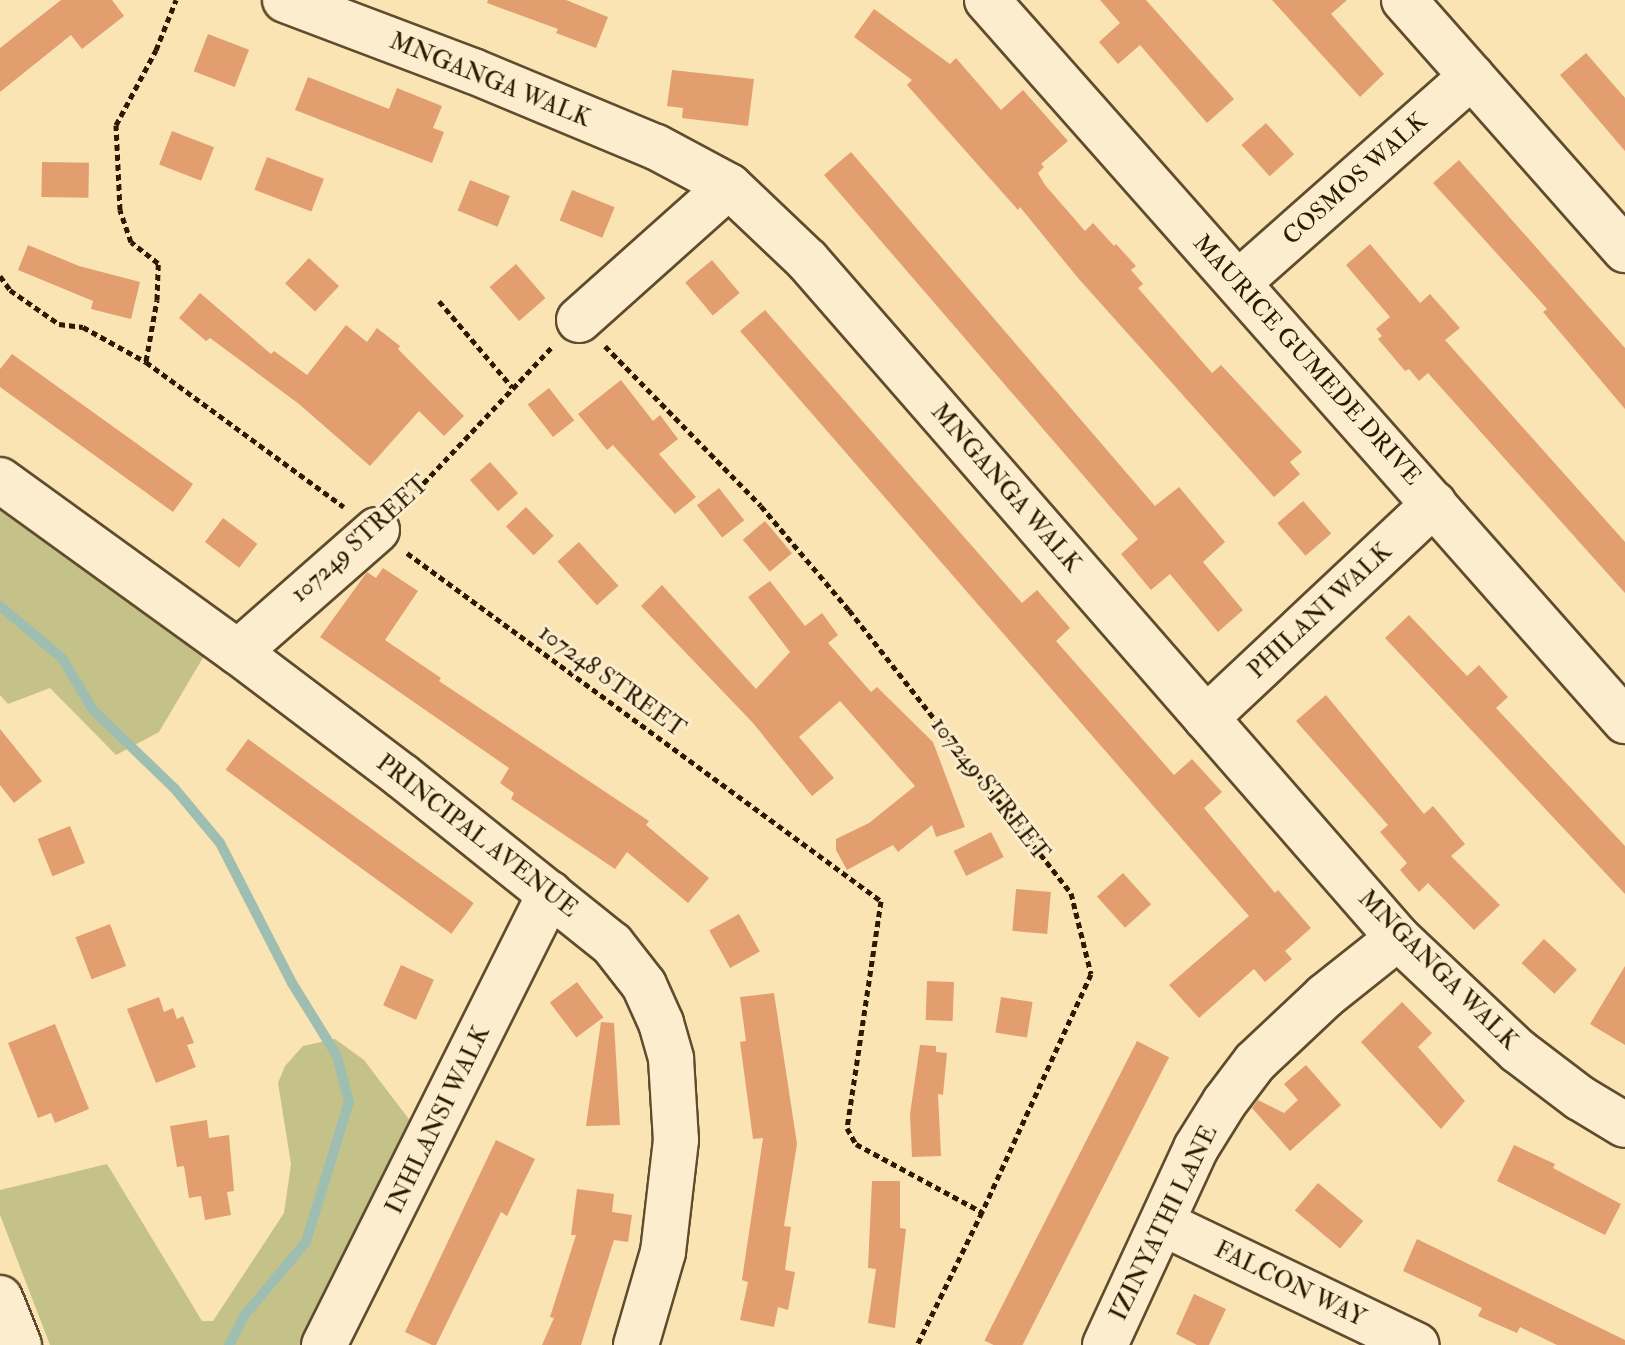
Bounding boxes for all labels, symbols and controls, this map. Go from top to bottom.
street label: MNGANGA WALK [385,27,595,133]
street label: COSMOS WALK [1277,107,1433,251]
street label: MAURICE GUMEDE DRIVE [1187,229,1427,491]
street label: MNGANGA WALK [925,398,1087,578]
street label: 107249 STREET [285,470,435,608]
street label: PHILANI WALK [1242,537,1398,685]
street label: 107248 STREET [533,618,691,744]
street label: 107249 STREET [925,711,1055,867]
street label: PRINCIPAL AVENUE [371,749,583,923]
street label: MNGANGA WALK [1352,884,1524,1056]
street label: INHLANSI WALK [380,1021,496,1219]
street label: IZINYATHI LANE [1104,1121,1224,1325]
street label: FALCON WAY [1210,1235,1370,1333]

